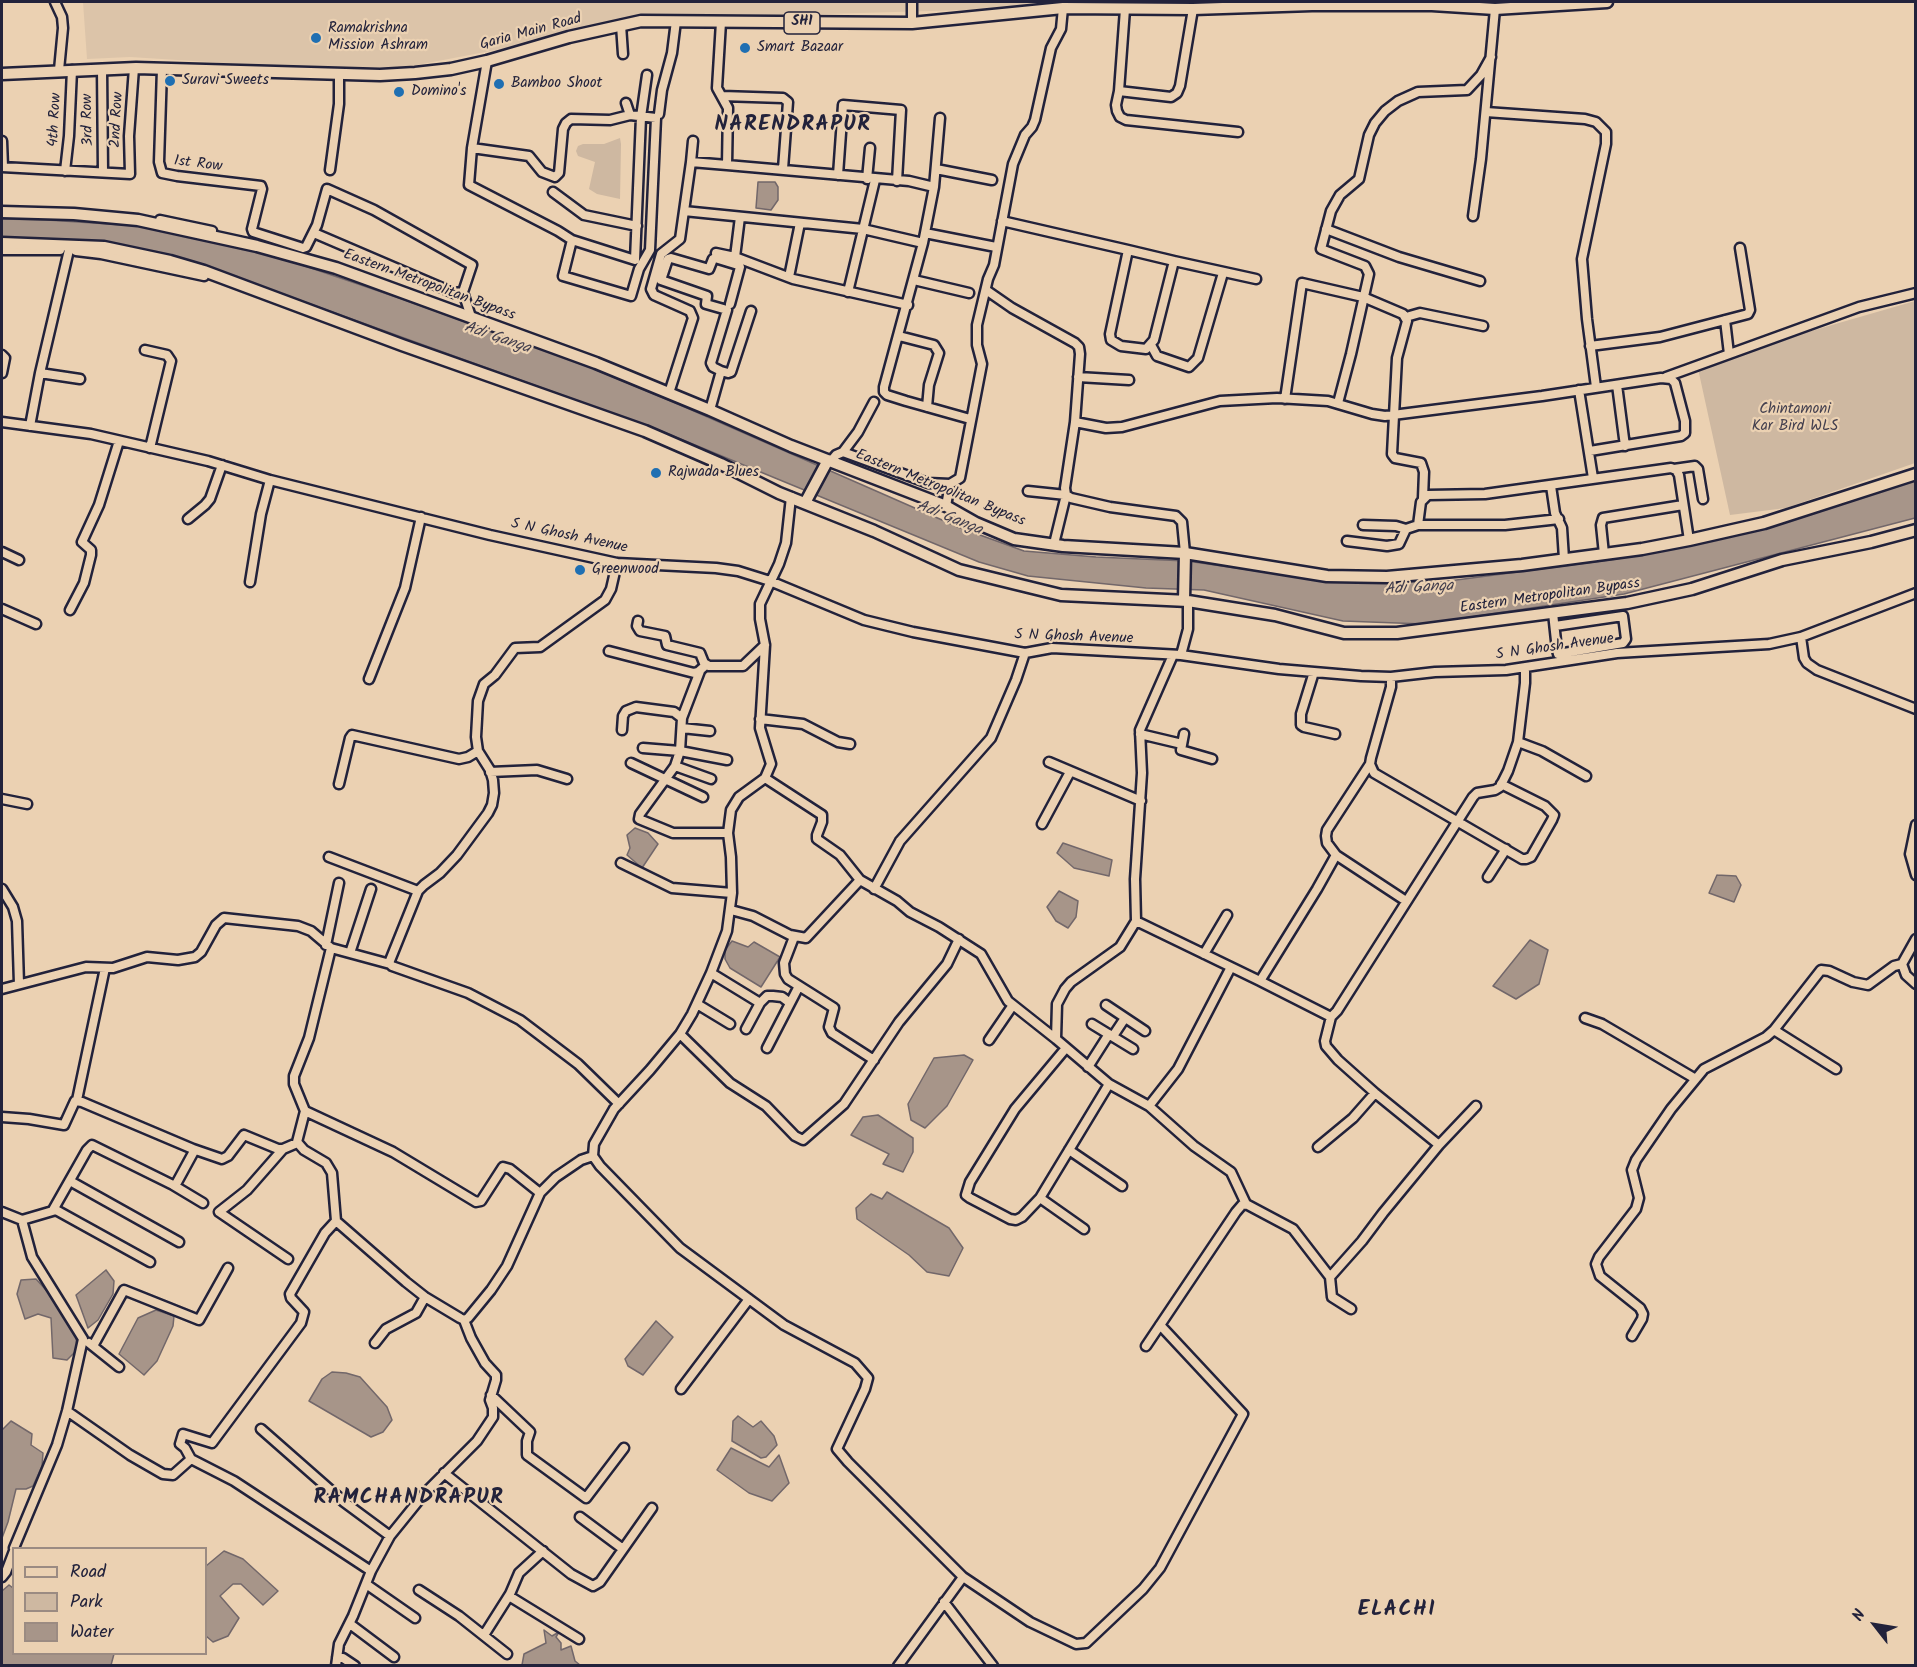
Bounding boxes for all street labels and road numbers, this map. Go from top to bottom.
street label: Garia Main Road [478,11,584,55]
road number: SH1 [784,12,820,34]
street label: 2nd Row [108,92,128,148]
street label: 4th Row [46,93,66,147]
street label: 3rd Row [80,94,98,146]
street label: 1st Row [173,153,223,177]
street label: Eastern Metropolitan Bypass [341,247,517,325]
street label: Eastern Metropolitan Bypass [852,447,1028,531]
street label: S N Ghosh Avenue [509,516,629,558]
street label: Eastern Metropolitan Bypass [1459,575,1641,619]
street label: S N Ghosh Avenue [1014,627,1134,649]
street label: S N Ghosh Avenue [1495,631,1615,665]

